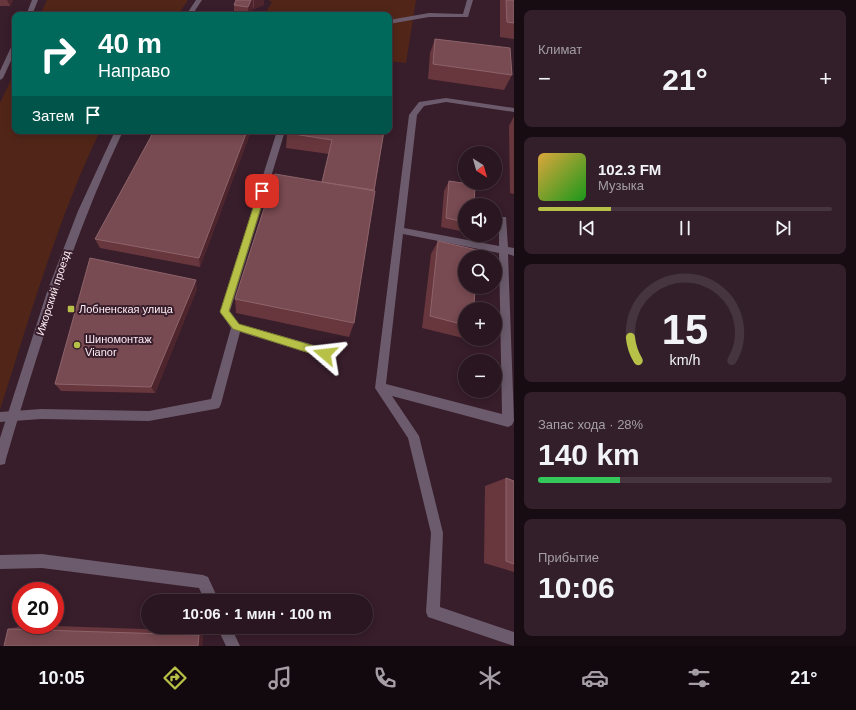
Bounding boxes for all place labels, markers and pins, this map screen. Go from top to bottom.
pin [245,174,279,208]
place label: Лобненская улица [79,303,174,315]
marker: Лобненская улица [66,304,76,314]
place label: Шиномонтаж Vianor [85,333,152,358]
marker: Шиномонтаж Vianor [72,340,82,350]

